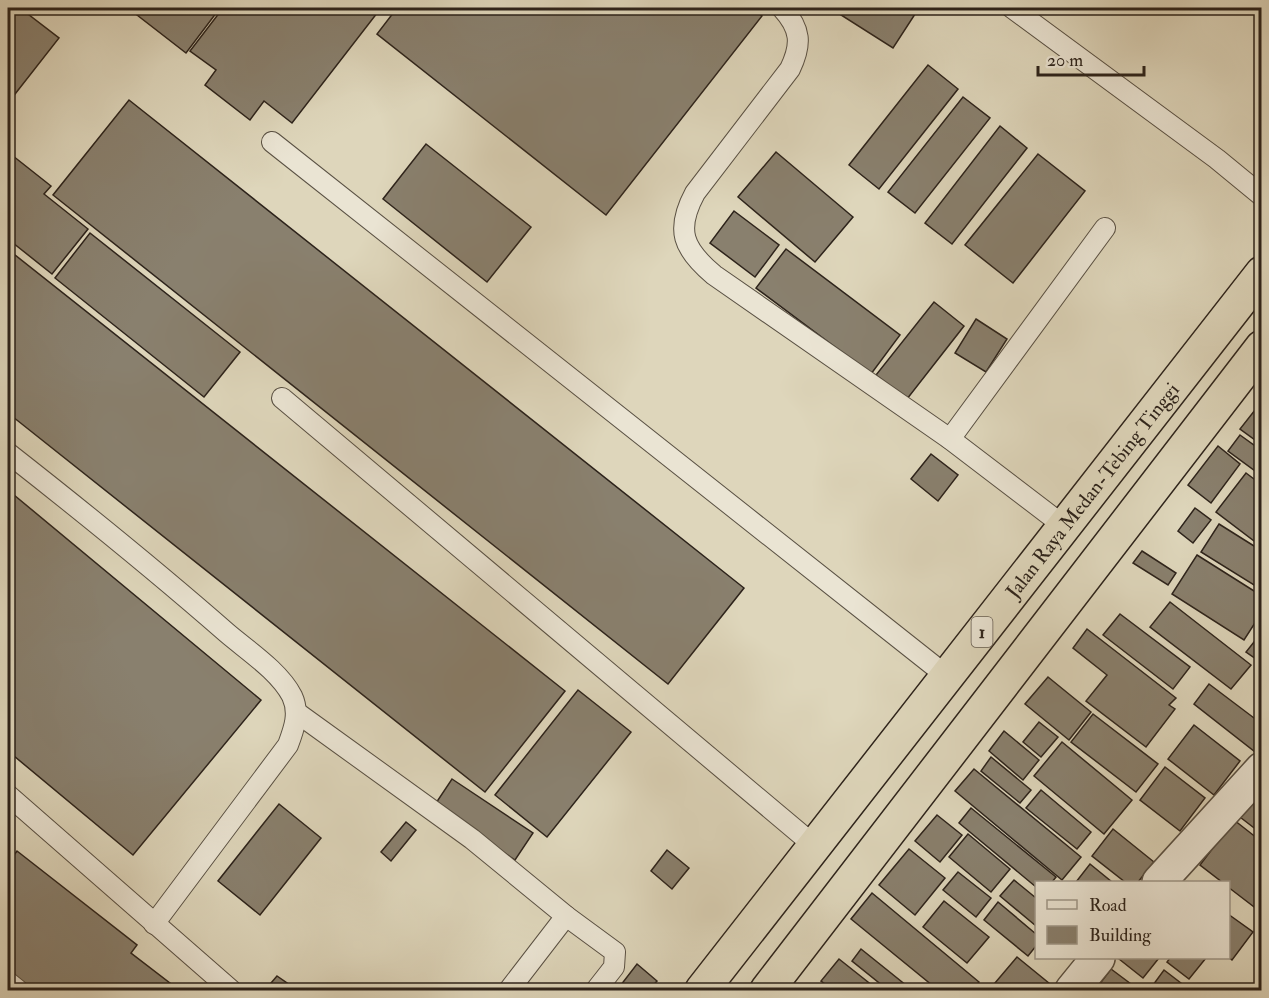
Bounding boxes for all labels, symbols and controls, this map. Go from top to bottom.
scale bar [1038,39,1144,77]
text: 20 m [1047,49,1083,72]
street label: Jalan Raya Medan-Tebing Tinggi [1000,378,1185,604]
road number: 1 [972,617,992,647]
legend [1035,881,1230,959]
text: Road [1089,894,1127,917]
text: Building [1089,924,1152,947]

